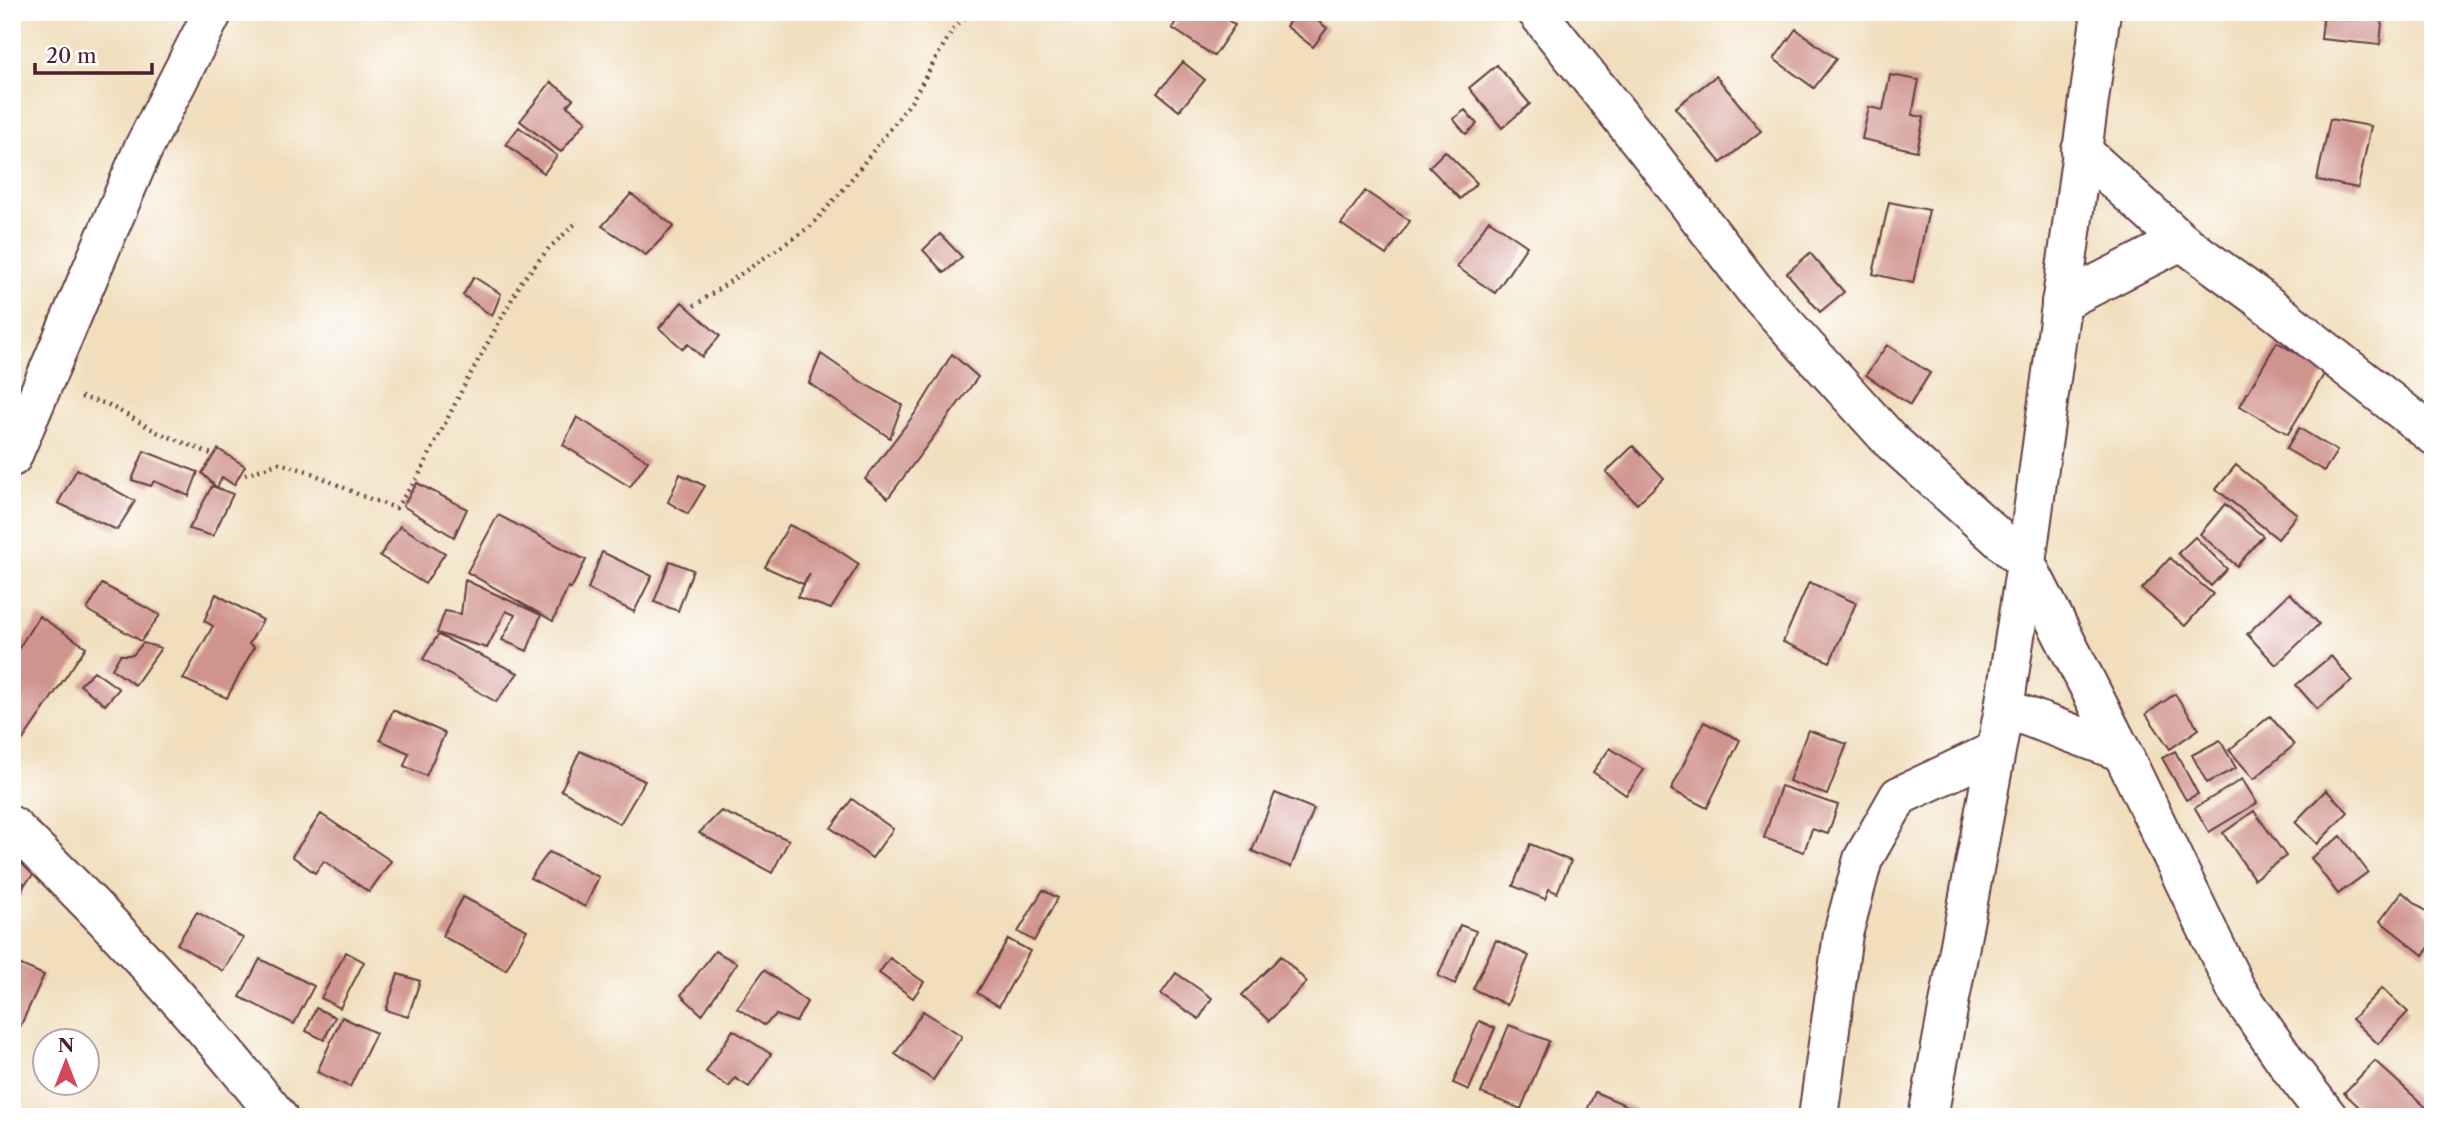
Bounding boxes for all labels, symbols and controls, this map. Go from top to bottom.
scale bar [35,32,152,76]
text: 20 m [46,43,97,68]
north arrow [32,1028,102,1098]
text: N [58,1034,74,1057]

